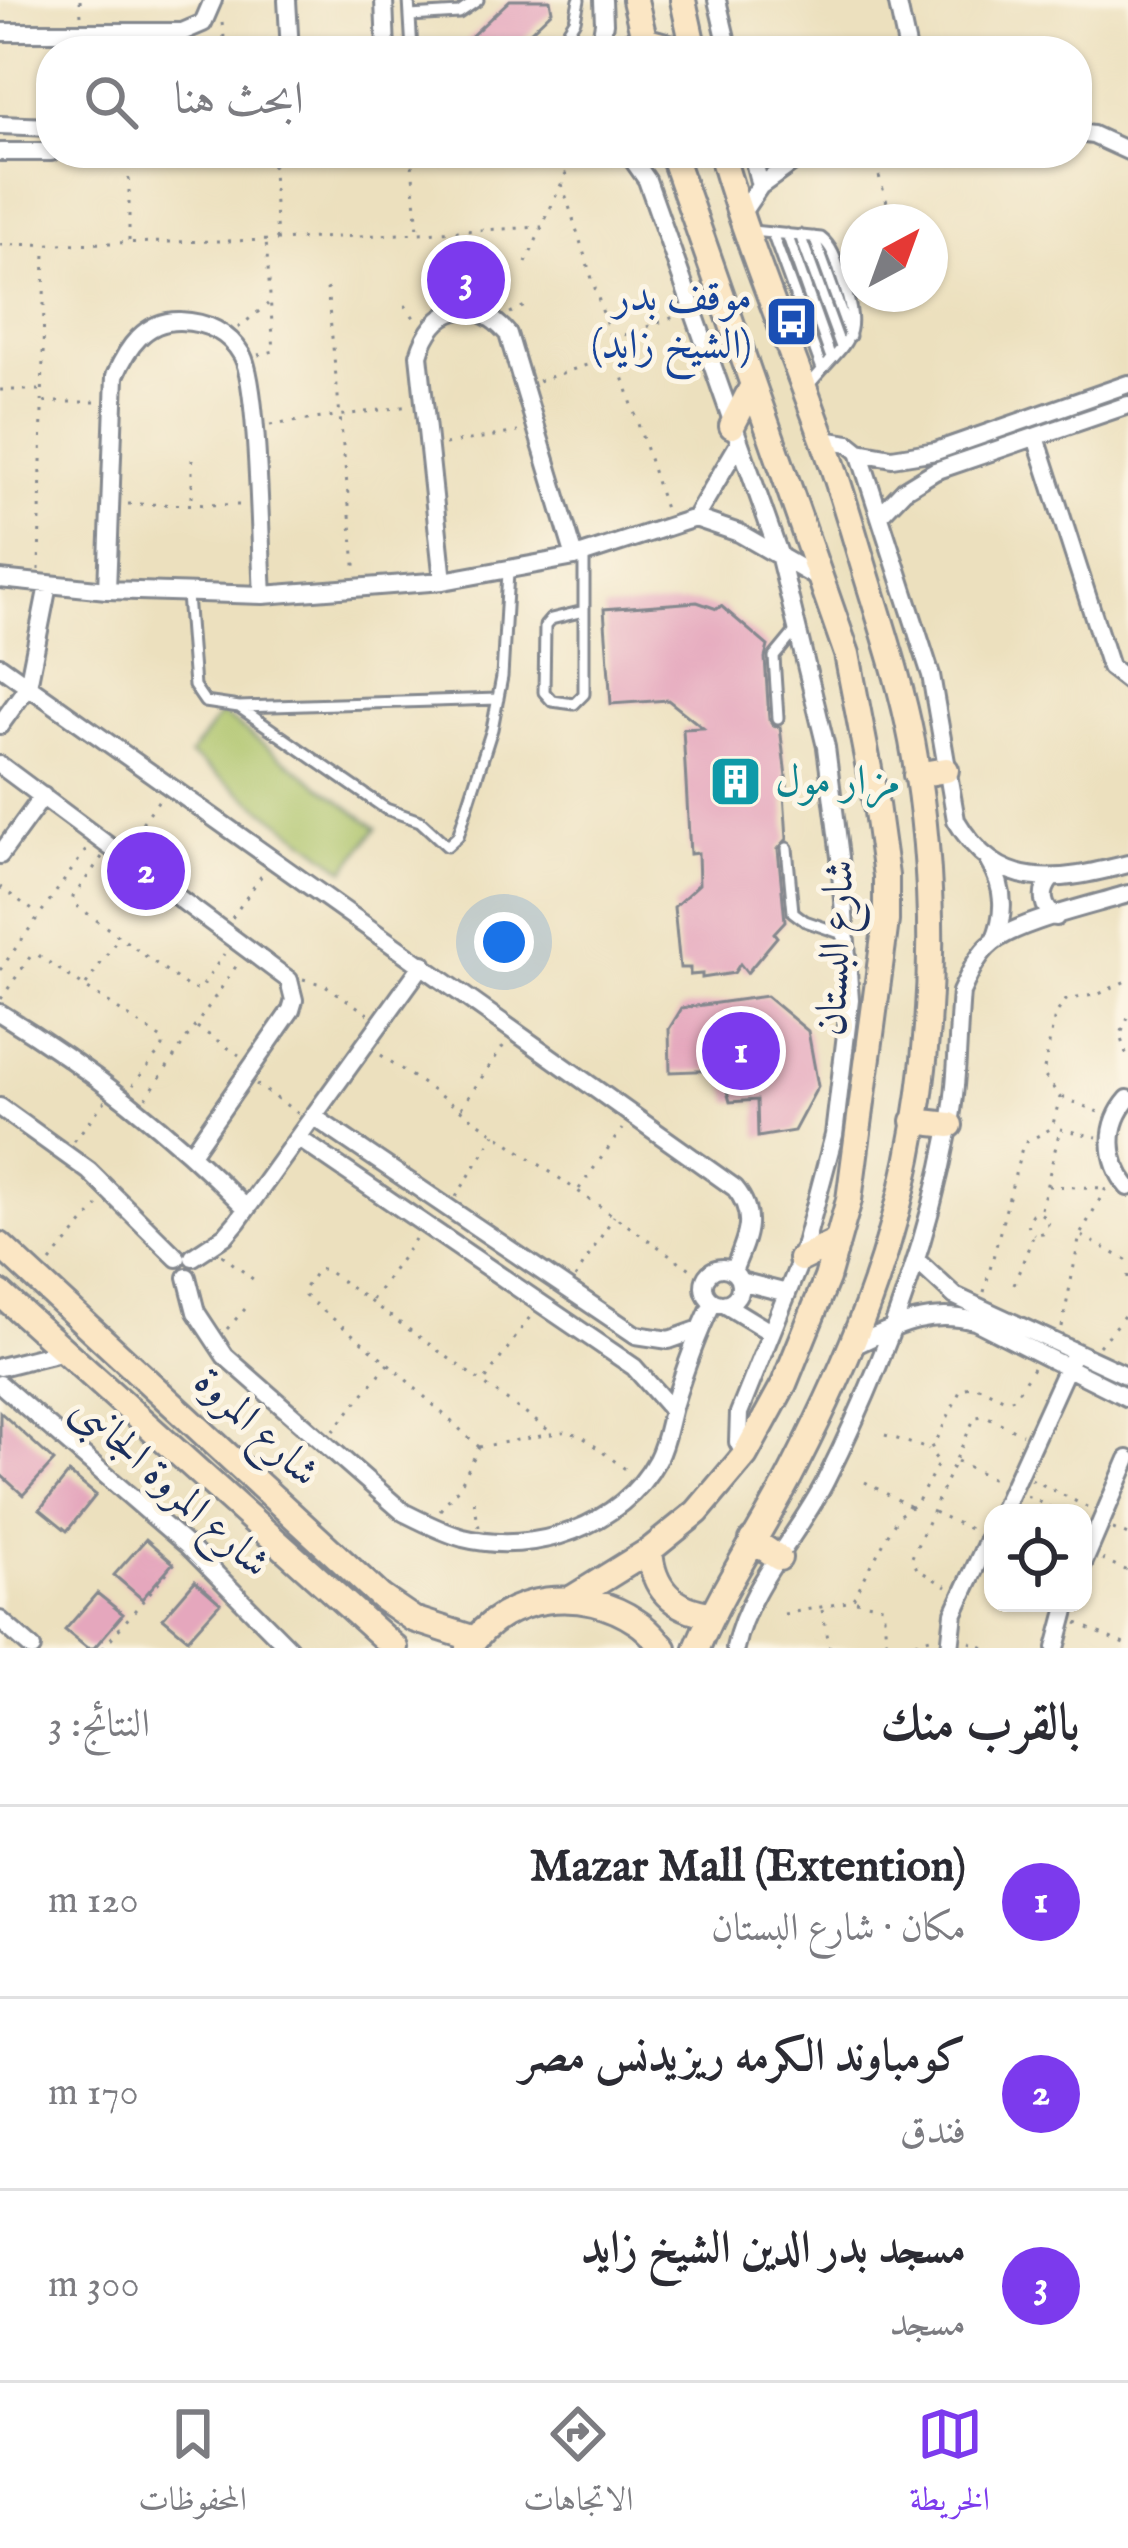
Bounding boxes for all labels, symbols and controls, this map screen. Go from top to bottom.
search box [36,36,1092,168]
icon: search [78,69,144,135]
text: ابحث هنا [174,72,304,129]
north arrow [840,204,948,312]
pin: 3 [427,235,505,325]
place label: موقف بدر (الشيخ زايد) [591,272,752,381]
bus stop icon: موقف بدر (الشيخ زايد) [763,294,819,350]
building icon: مزار مول [708,754,764,810]
place label: مزار مول [775,756,901,809]
pin: 2 [107,826,185,916]
street label: شارع البستان [806,858,874,1038]
your location [474,912,534,972]
pin: 1 [702,1006,780,1096]
street label: شارع المروة [178,1357,330,1504]
street label: شارع المروة الجانبى [55,1384,281,1595]
map controls [984,1504,1092,1612]
button: locate [984,1504,1092,1612]
text: بالقرب منك [880,1693,1080,1758]
text: النتائج: 3 [48,1701,150,1750]
text: Mazar Mall (Extention) [530,1839,966,1896]
text: 120 m [48,1877,139,1926]
text: 1 [1034,1877,1048,1926]
text: مكان · شارع البستان [711,1905,966,1954]
text: كومباوند الكرمه ريزيدنس مصر [520,2029,966,2086]
text: 170 m [48,2069,139,2118]
text: 2 [1032,2069,1050,2118]
text: فندق [900,2108,966,2157]
text: مسجد بدر الدين الشيخ زايد [581,2221,966,2278]
text: 300 m [48,2261,140,2310]
text: 3 [1034,2261,1048,2310]
text: مسجد [889,2300,966,2349]
tab: المحفوظات [138,2401,247,2531]
tab: الاتجاهات [523,2401,633,2531]
tab: الخريطة [910,2401,990,2531]

